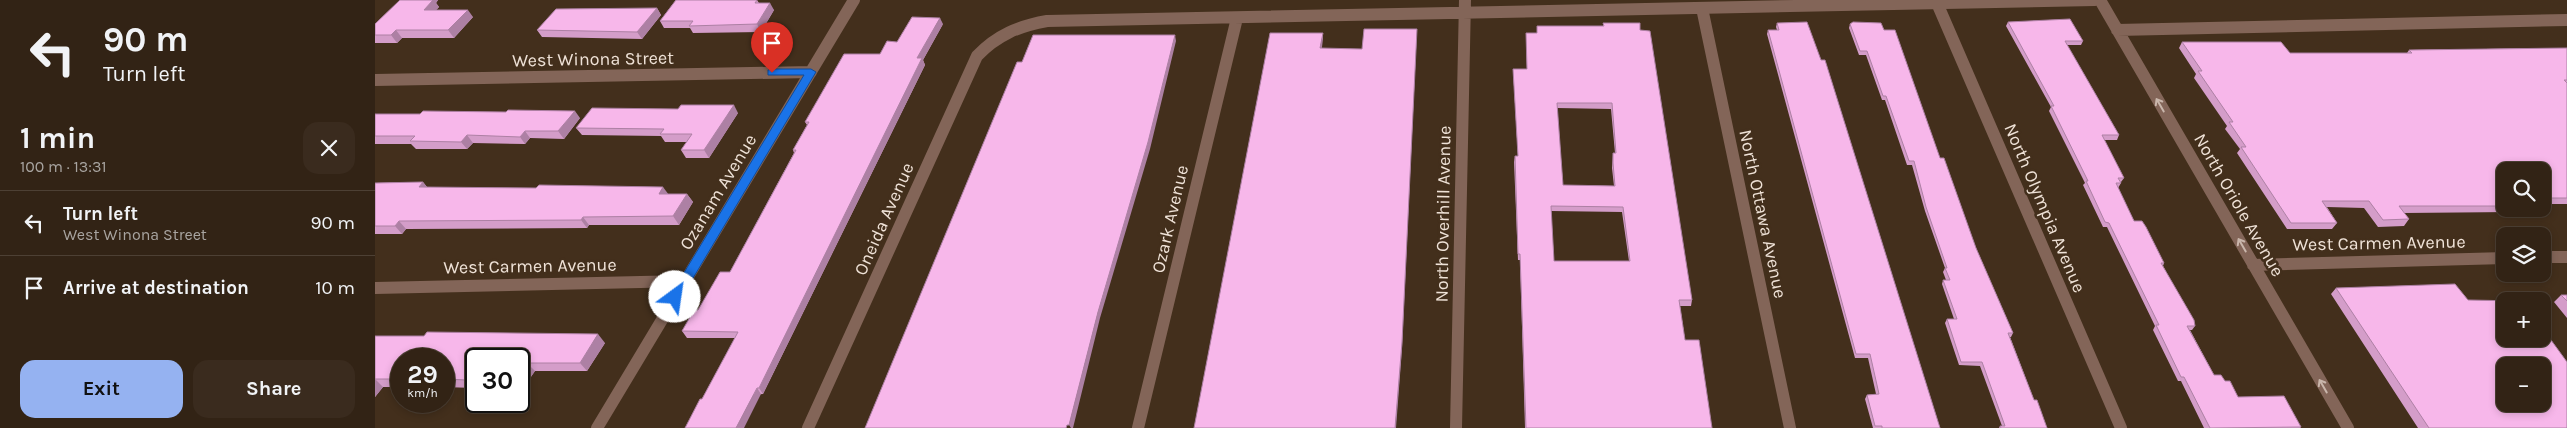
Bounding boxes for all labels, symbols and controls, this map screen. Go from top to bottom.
text: 90 m [103,19,189,60]
icon: left [20,20,85,85]
pin [751,22,793,73]
icon: arrive [758,29,786,57]
street label: West Winona Street [512,47,674,71]
text: Turn left [103,61,186,87]
one-way arrow [2155,98,2165,112]
text: 1 min [20,120,95,156]
street label: North Olympia Avenue [1999,120,2091,296]
button: close [303,122,355,174]
street label: North Overhill Avenue [1430,125,1456,303]
street label: North Ottawa Avenue [1734,128,1792,300]
street label: North Oriole Avenue [2189,129,2289,281]
street label: Ozanam Avenue [675,130,761,254]
text: 100 m · 13:31 [20,157,107,176]
street label: Oneida Avenue [849,159,919,279]
map controls [2496,162,2551,412]
button: search [2496,162,2551,217]
street label: Ozark Avenue [1147,163,1193,275]
text: Turn left [63,203,138,225]
icon: left [20,209,48,237]
text: 90 m [310,212,355,234]
text: West Winona Street [63,225,207,244]
button: layers [2496,227,2551,282]
street label: West Carmen Avenue [2292,230,2466,256]
one-way arrow [2236,239,2246,253]
street label: West Carmen Avenue [443,253,617,279]
position arrow [648,270,700,322]
icon: arrive [20,274,48,302]
text: Arrive at destination [63,277,249,299]
text: 10 m [315,277,355,299]
button: + [2496,292,2551,347]
speed limit sign: 30 [465,348,530,413]
button: − [2496,357,2551,412]
button: Exit [20,360,183,418]
button: Share [193,360,355,418]
text: 29 [407,360,438,389]
one-way arrow [2318,379,2328,393]
text: km/h [407,386,438,400]

